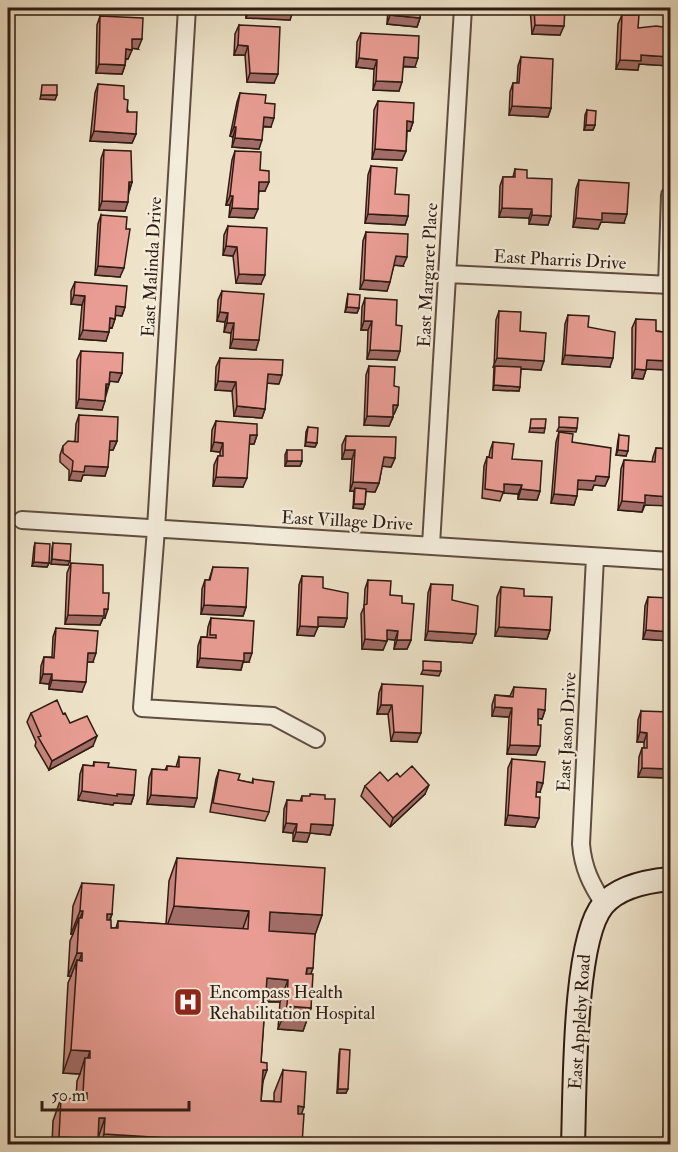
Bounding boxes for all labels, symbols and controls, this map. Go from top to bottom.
street label: East Malinda Drive [137,196,167,338]
street label: East Margaret Place [413,202,443,348]
street label: East Pharris Drive [493,245,627,275]
street label: East Village Drive [281,506,414,536]
street label: East Jason Drive [552,671,582,792]
street label: East Appleby Road [564,953,596,1091]
place label: Encompass Health Rehabilitation Hospital [209,981,376,1025]
hospital icon: Encompass Health Rehabilitation Hospital [172,986,204,1018]
scale bar [42,1074,189,1112]
text: 50 m [51,1084,86,1107]

